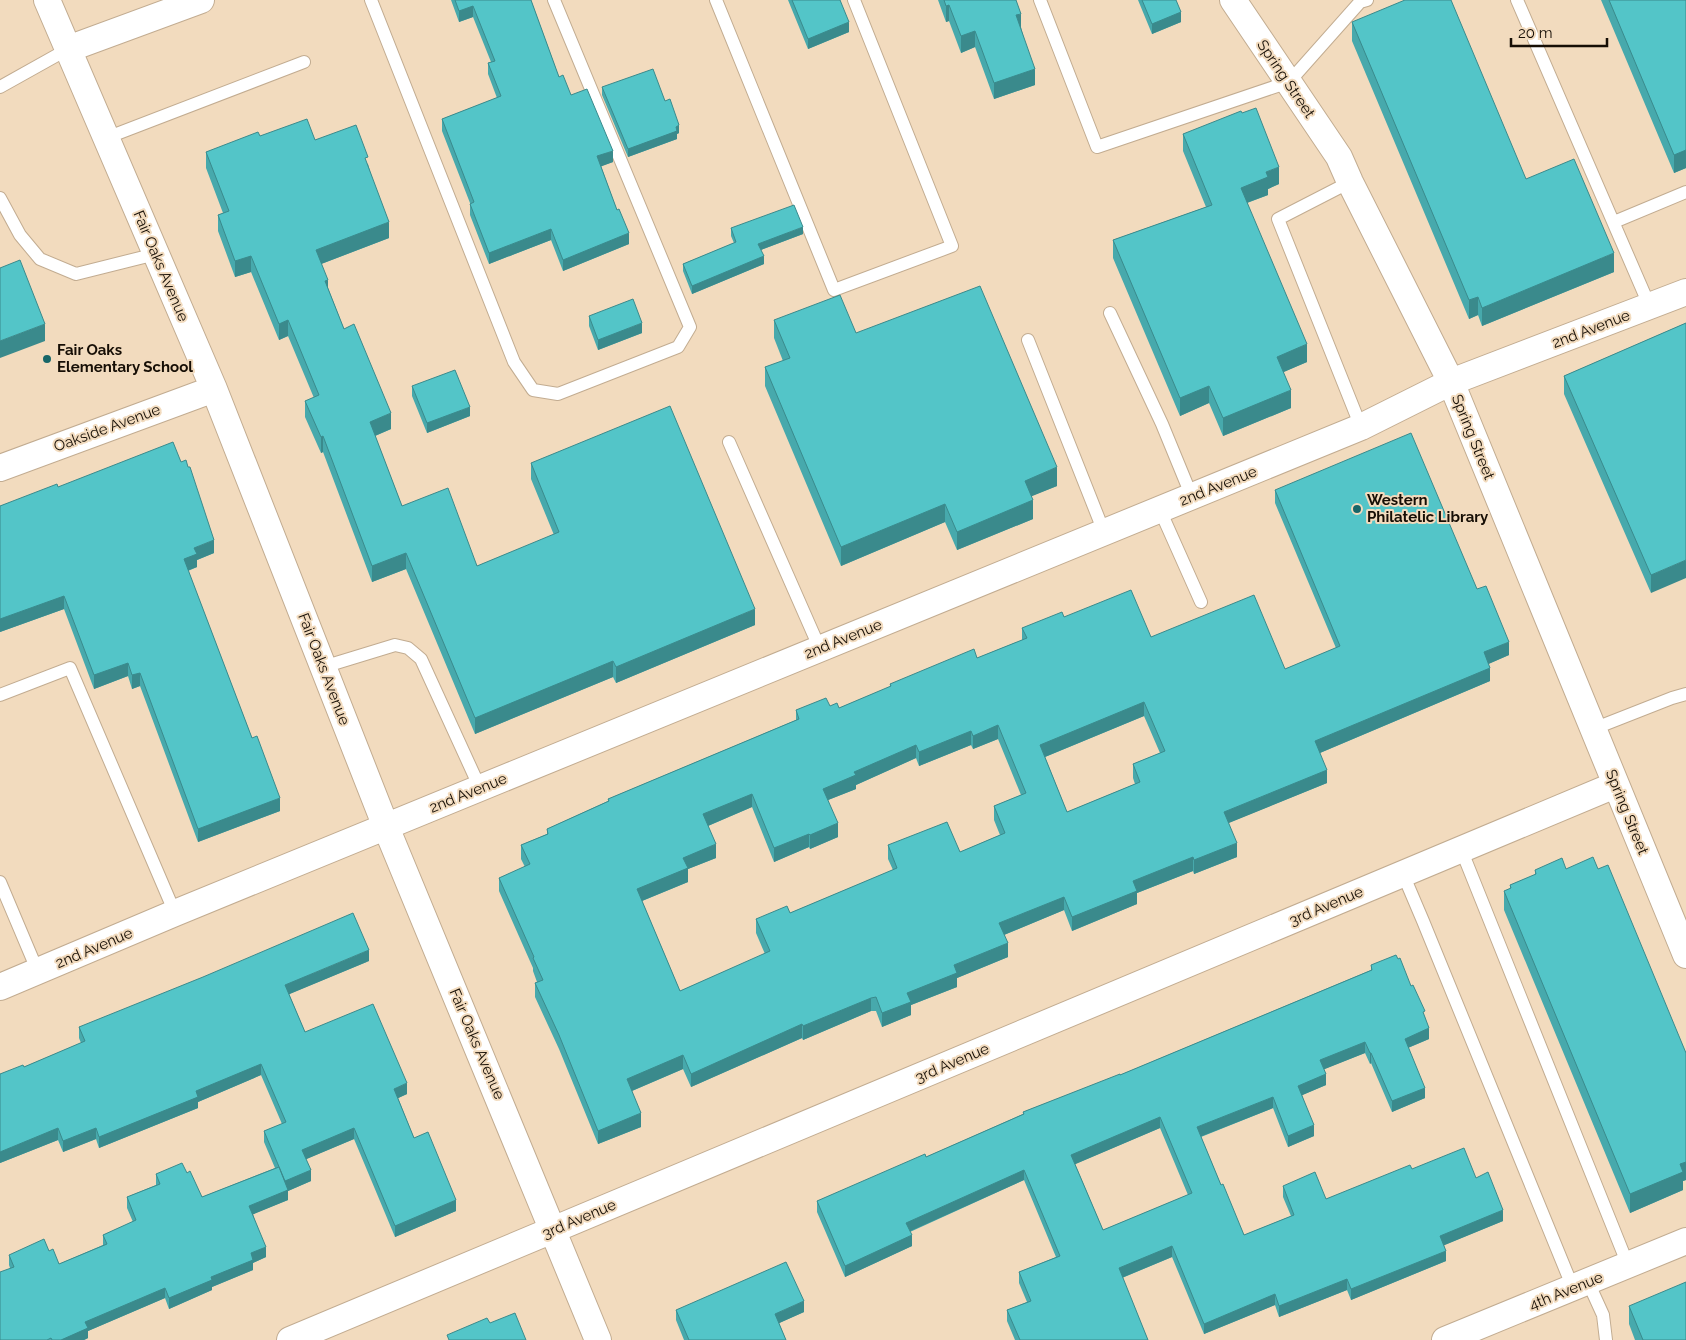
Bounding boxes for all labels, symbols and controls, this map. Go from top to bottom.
scale bar [1511,15,1607,47]
text: 20 m [1518,24,1553,42]
street label: Spring Street [1253,37,1319,121]
street label: Fair Oaks Avenue [130,208,193,324]
street label: 2nd Avenue [1550,306,1633,352]
place label: Fair Oaks Elementary School [57,341,193,376]
marker: Fair Oaks Elementary School [41,353,53,365]
street label: Spring Street [1448,392,1498,482]
street label: Oakside Avenue [51,400,163,456]
street label: 2nd Avenue [1177,462,1260,510]
place label: Western Philatelic Library [1367,491,1489,526]
marker: Western Philatelic Library [1351,503,1363,515]
street label: Fair Oaks Avenue [294,610,354,728]
street label: 2nd Avenue [802,615,885,663]
street label: Spring Street [1602,767,1652,857]
street label: 2nd Avenue [427,769,510,817]
street label: 3rd Avenue [1286,882,1366,930]
street label: 2nd Avenue [53,924,135,972]
street label: Fair Oaks Avenue [446,986,509,1102]
street label: 3rd Avenue [912,1039,992,1087]
street label: 3rd Avenue [539,1195,619,1243]
street label: 4th Avenue [1526,1268,1606,1314]

